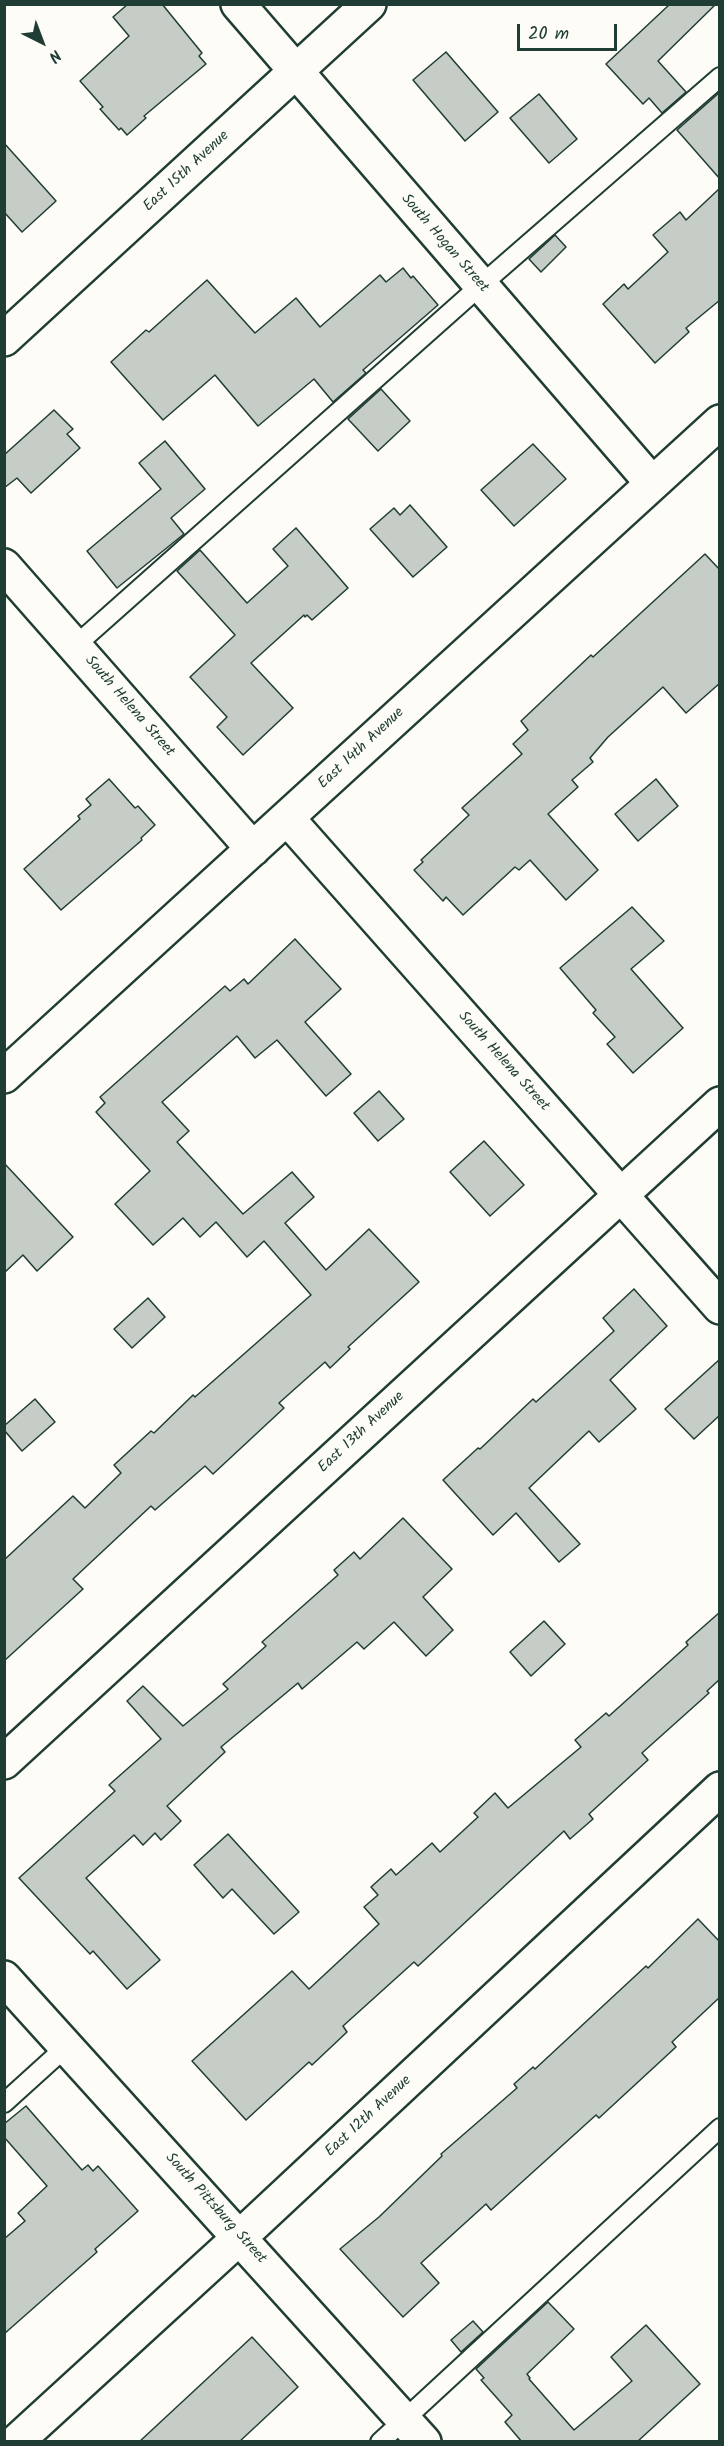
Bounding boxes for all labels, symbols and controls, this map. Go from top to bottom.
north arrow [12,12,72,72]
scale bar [520,12,620,50]
text: 20 m [528,20,569,49]
text: N [42,43,67,68]
street label: East 15th Avenue [140,128,234,216]
street label: South Hogan Street [396,191,492,297]
street label: South Helena Street [80,653,178,761]
street label: East 14th Avenue [315,705,409,793]
street label: South Helena Street [453,1008,553,1116]
street label: East 13th Avenue [315,1388,409,1478]
street label: East 12th Avenue [322,2072,416,2162]
street label: South Pittsburg Street [161,2150,269,2268]

